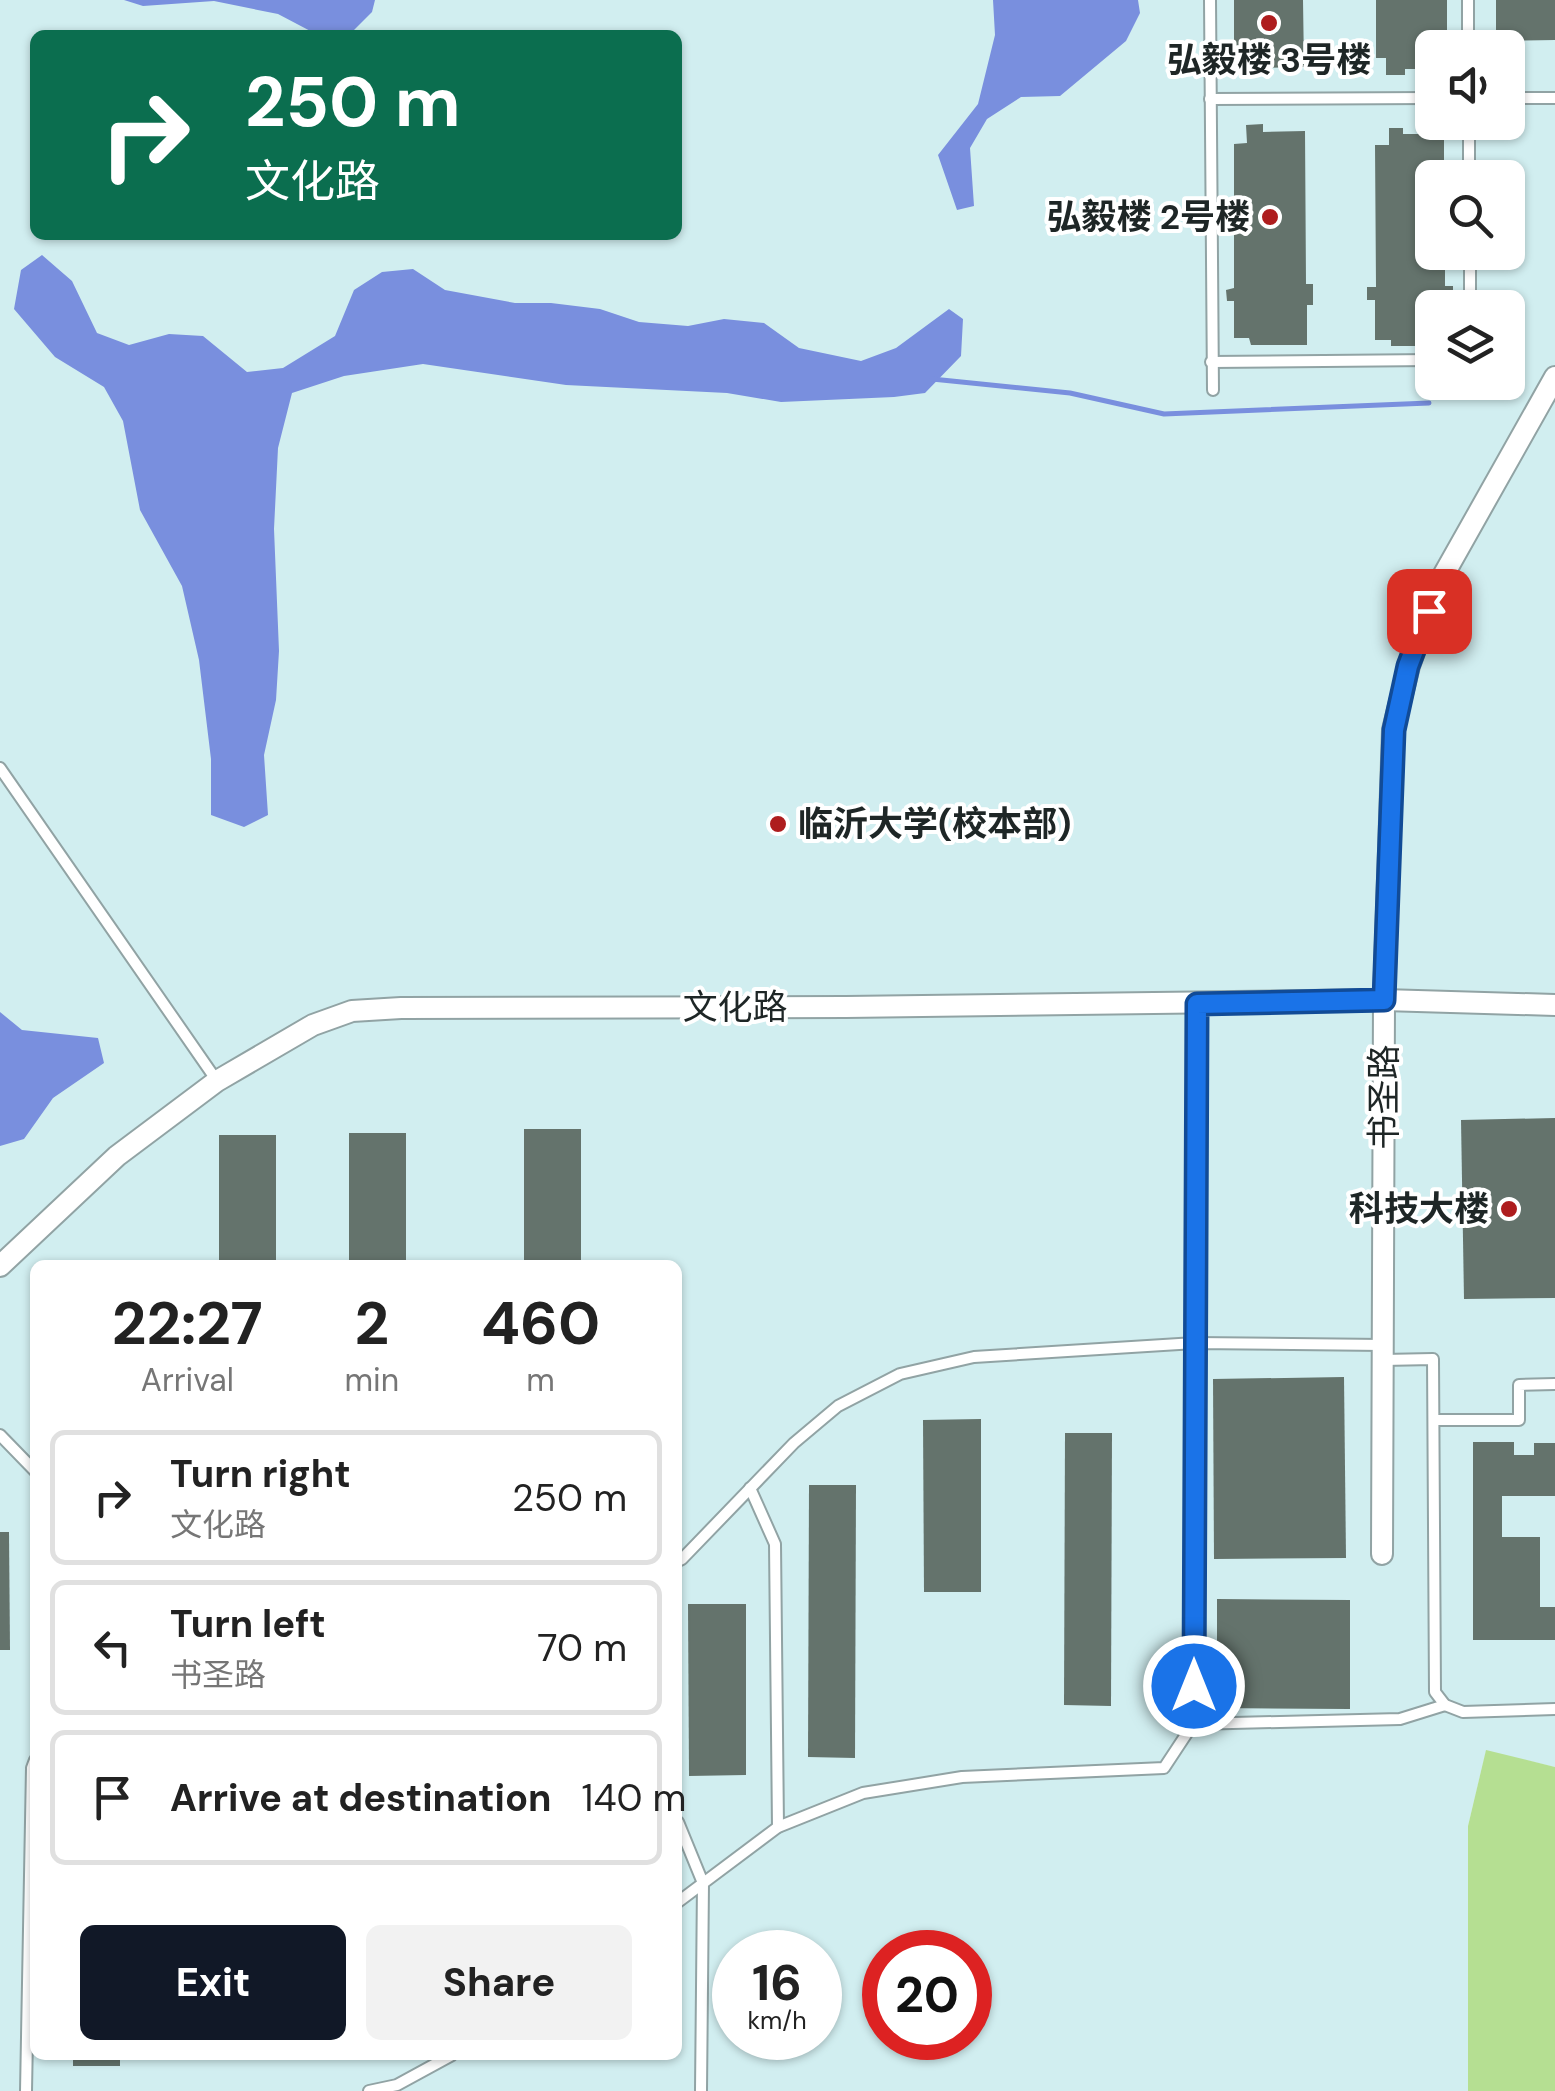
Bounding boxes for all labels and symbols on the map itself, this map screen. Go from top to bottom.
marker: 弘毅楼 3号楼 [1258,12,1280,34]
place label: 弘毅楼 3号楼 [1167,37,1371,83]
place label: 弘毅楼 2号楼 [1047,194,1250,240]
marker: 弘毅楼 2号楼 [1259,206,1281,228]
pin [1387,569,1472,654]
place label: 临沂大学(校本部) [798,801,1071,847]
marker: 临沂大学(校本部) [767,813,789,835]
street label: 文化路 [682,984,788,1030]
street label: 书圣路 [1361,1044,1407,1150]
place label: 科技大楼 [1349,1186,1489,1232]
marker: 科技大楼 [1498,1198,1520,1220]
position arrow [1142,1634,1246,1738]
speed limit sign: 20 [862,1930,992,2060]

